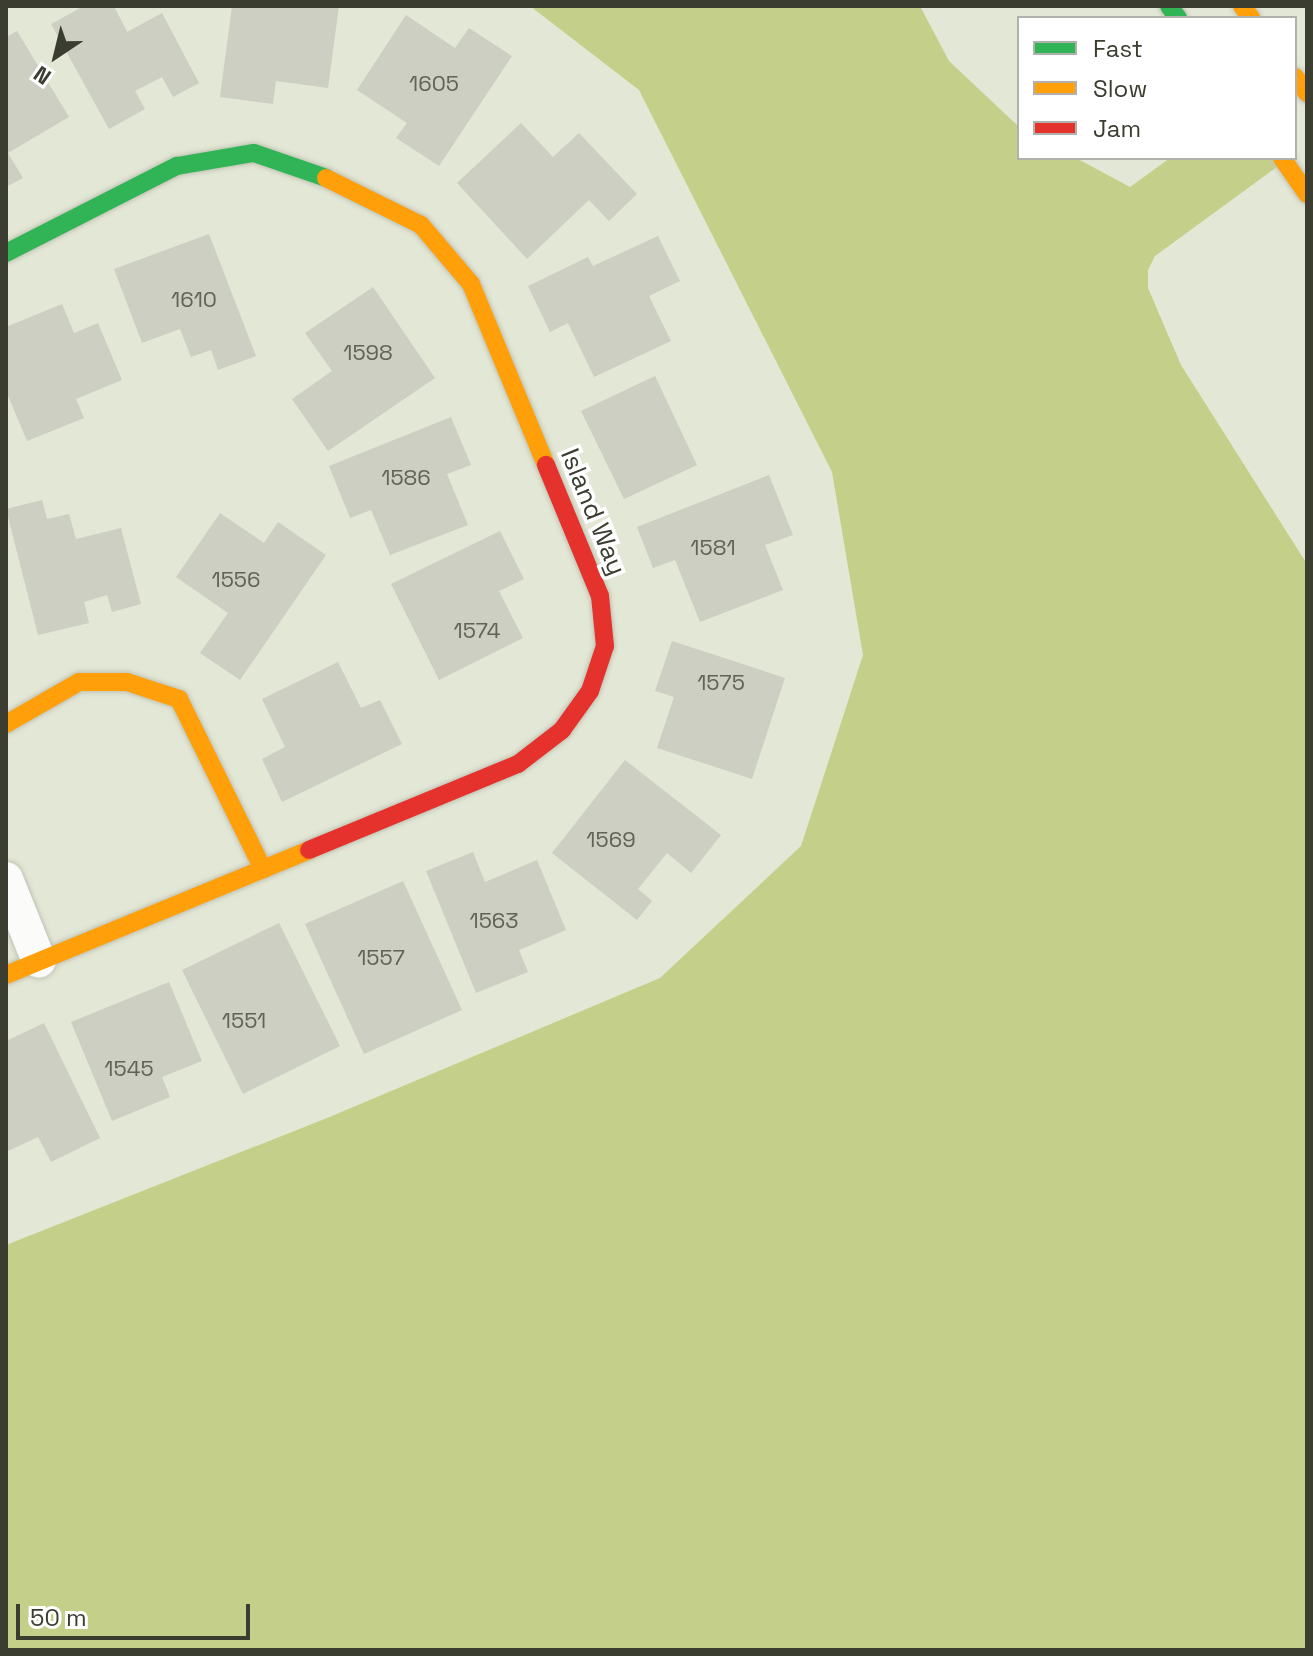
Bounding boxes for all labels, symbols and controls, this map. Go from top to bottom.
north arrow [16,16,96,96]
legend [1017,16,1297,160]
text: Fast [1093,33,1143,64]
text: N [28,60,56,91]
house number: 1605 [409,71,459,97]
text: Slow [1093,73,1147,104]
text: Jam [1093,113,1141,144]
house number: 1610 [171,287,217,313]
house number: 1598 [343,340,393,366]
street label: Island Way [553,444,633,580]
house number: 1586 [381,465,431,491]
house number: 1581 [690,535,736,561]
house number: 1556 [211,567,261,593]
house number: 1574 [454,618,500,644]
house number: 1575 [697,670,745,696]
house number: 1569 [586,827,636,853]
house number: 1563 [469,908,519,934]
house number: 1557 [357,945,405,971]
house number: 1551 [222,1008,266,1034]
house number: 1545 [104,1056,154,1082]
scale bar [20,1588,254,1638]
text: 50 m [30,1602,87,1633]

